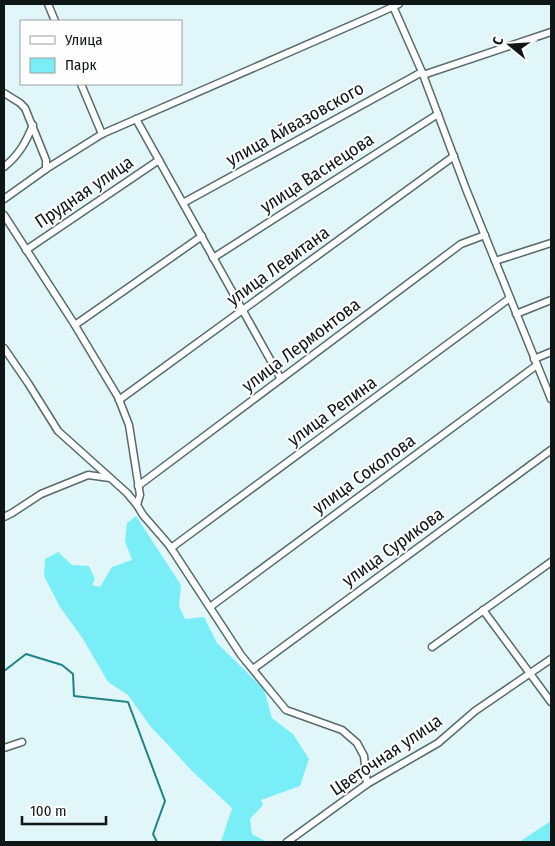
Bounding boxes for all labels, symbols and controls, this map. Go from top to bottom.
legend [20,20,182,85]
north arrow [485,20,535,70]
text: Улица [64,31,103,49]
text: С [489,34,508,47]
text: Парк [65,56,96,74]
street label: улица Айвазовского [222,77,368,171]
street label: улица Васнецова [256,128,378,218]
street label: Прудная улица [31,151,138,233]
street label: улица Левитана [222,221,334,311]
street label: улица Лермонтова [238,293,365,397]
street label: улица Репина [283,371,381,451]
street label: улица Соколова [308,429,420,519]
street label: улица Сурикова [338,503,448,591]
street label: Цветочная улица [326,709,446,801]
scale bar [22,794,106,826]
text: 100 m [30,802,67,820]

